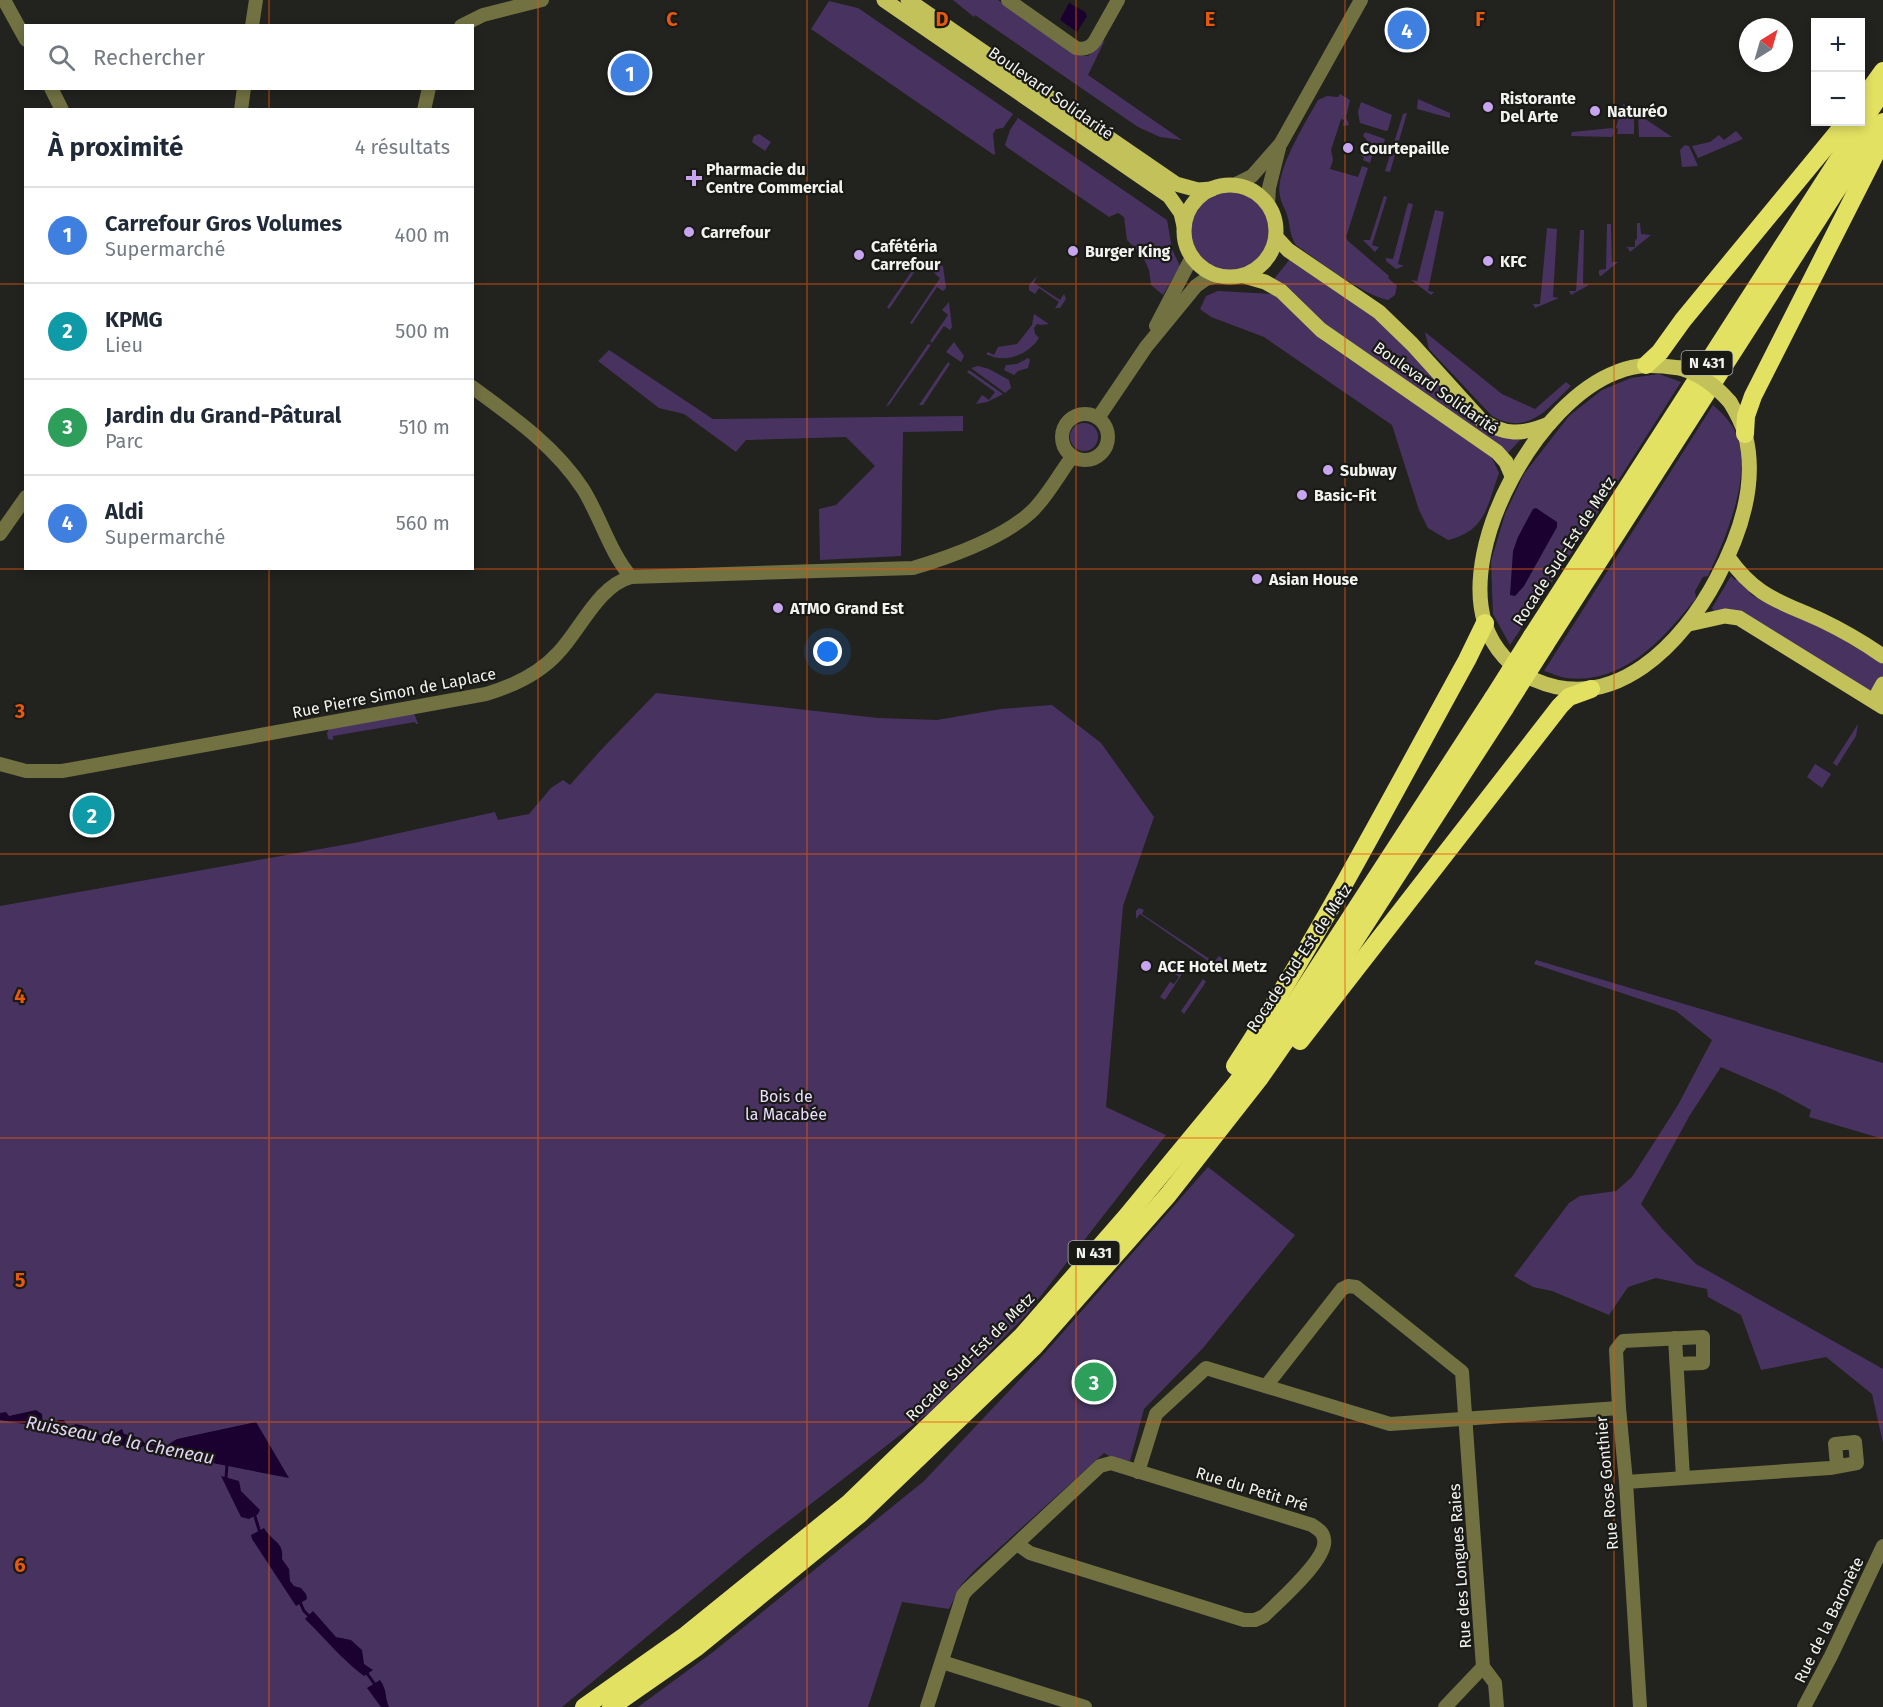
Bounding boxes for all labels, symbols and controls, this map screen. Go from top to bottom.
text: C [666,7,678,31]
text: D [935,7,949,31]
text: E [1205,7,1215,31]
text: F [1475,7,1485,31]
pin: 4 [1388,8,1426,52]
north arrow [1739,18,1793,72]
map controls [1811,18,1865,126]
button: + [1811,18,1865,72]
search box [24,24,474,90]
icon: search [45,41,78,74]
street label: Boulevard Solidarité [985,43,1117,143]
text: Rechercher [93,44,205,71]
pin: 1 [610,50,650,96]
button: − [1811,72,1865,126]
place label: Ristorante Del Arte [1500,89,1576,126]
marker: Ristorante Del Arte [1481,100,1495,114]
place label: NaturéO [1607,102,1668,121]
marker: NaturéO [1588,104,1602,118]
text: À proximité [48,132,183,163]
text: 4 résultats [355,135,450,159]
place label: Courtepaille [1360,139,1450,158]
marker: Courtepaille [1341,141,1355,155]
place label: Pharmacie du Centre Commercial [706,160,843,197]
marker: Pharmacie du Centre Commercial [687,171,701,185]
text: Carrefour Gros Volumes [105,210,342,237]
text: 1 [63,223,72,247]
text: 400 m [395,223,450,247]
place label: Carrefour [701,223,771,242]
marker: Carrefour [682,225,696,239]
text: Supermarché [105,237,225,261]
place label: Cafétéria Carrefour [871,237,941,274]
place label: Burger King [1085,242,1171,261]
marker: Burger King [1066,244,1080,258]
marker: Cafétéria Carrefour [852,248,866,262]
place label: KFC [1500,252,1528,271]
marker: KFC [1481,254,1495,268]
text: KPMG [105,306,163,333]
text: 2 [62,319,73,343]
text: 500 m [395,319,450,343]
text: Lieu [105,333,143,357]
street label: Boulevard Solidarité [1370,338,1502,438]
road number: N 431 [1682,351,1732,375]
text: Jardin du Grand-Pâtural [105,402,341,429]
text: 3 [62,415,73,439]
text: 510 m [399,415,450,439]
text: Parc [105,429,143,453]
place label: Subway [1340,461,1397,480]
marker: Subway [1321,463,1335,477]
street label: Rocade Sud-Est de Metz [1509,473,1619,629]
place label: Basic-Fit [1314,486,1377,505]
marker: Basic-Fit [1295,488,1309,502]
text: Aldi [105,498,144,525]
text: 4 [62,511,73,535]
text: 560 m [396,511,450,535]
text: Supermarché [105,525,225,549]
place label: Asian House [1268,570,1358,589]
marker: Asian House [1250,572,1264,586]
place label: ATMO Grand Est [789,599,905,618]
marker: ATMO Grand Est [771,601,785,615]
your location [813,637,842,666]
street label: Rue Pierre Simon de Laplace [291,664,497,722]
text: 3 [14,699,25,723]
pin: 2 [72,792,112,838]
street label: Rocade Sud-Est de Metz [1242,881,1356,1035]
place label: ACE Hotel Metz [1157,957,1268,976]
marker: ACE Hotel Metz [1139,959,1153,973]
text: 4 [14,984,26,1008]
park label: Bois de la Macabée [745,1087,827,1124]
road number: N 431 [1068,1241,1120,1265]
text: 5 [15,1268,26,1292]
street label: Rocade Sud-Est de Metz [902,1289,1038,1425]
pin: 3 [1074,1360,1114,1404]
water label: Ruisseau de la Cheneau [24,1411,216,1469]
street label: Rue Rose Gonthier [1592,1414,1622,1551]
street label: Rue du Petit Pré [1194,1463,1310,1515]
street label: Rue des Longues Raies [1445,1483,1475,1649]
text: 6 [14,1553,26,1577]
street label: Rue de la Baronète [1790,1554,1868,1686]

